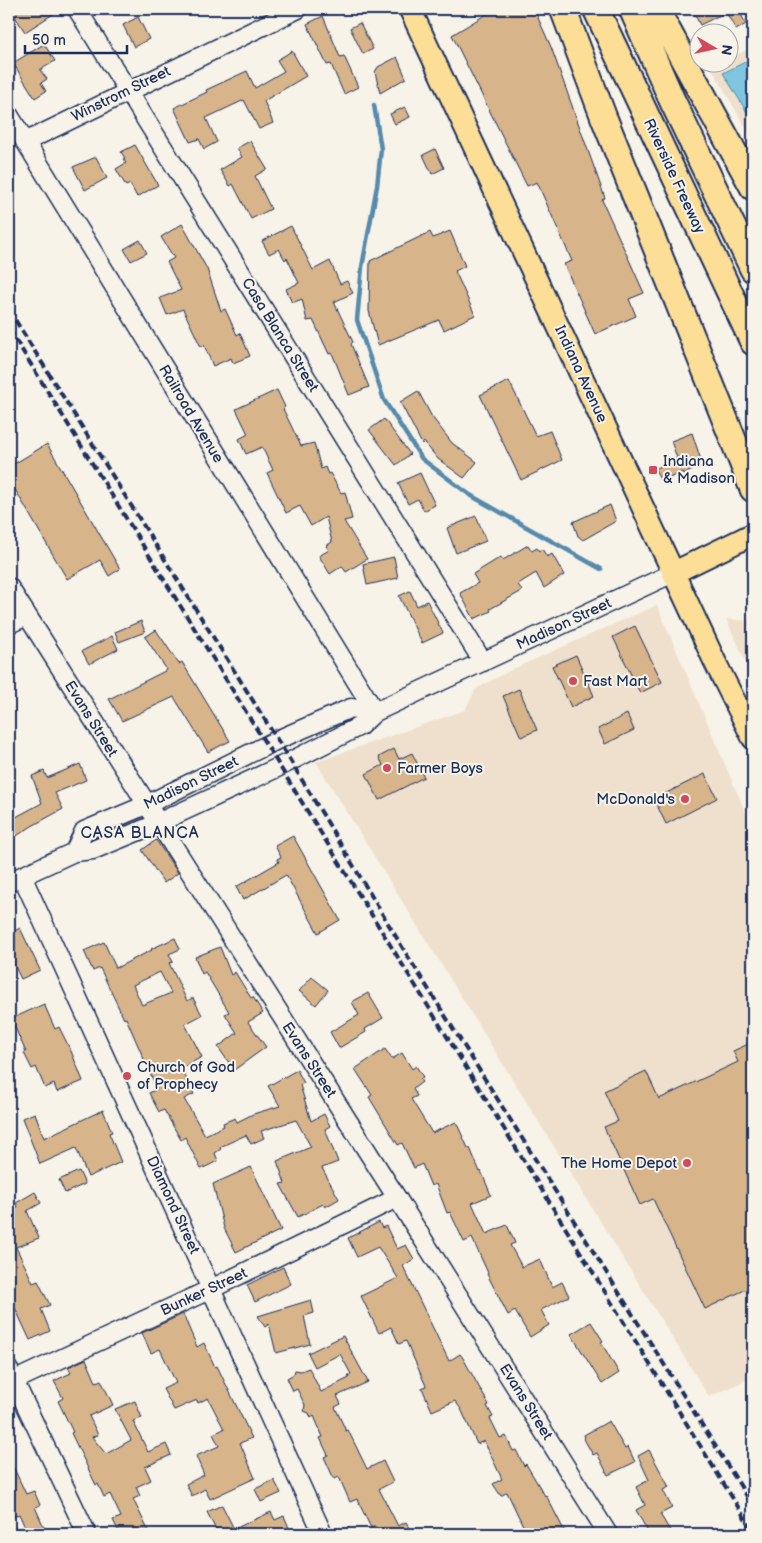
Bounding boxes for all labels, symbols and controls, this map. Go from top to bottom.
scale bar [25,22,128,54]
north arrow [690,22,740,72]
text: 50 m [32,31,66,50]
text: N [717,43,736,56]
street label: Winstrom Street [68,62,174,126]
street label: Riverside Freeway [639,116,709,237]
street label: Casa Blanca Street [237,274,323,396]
street label: Indiana Avenue [550,322,612,426]
street label: Railroad Avenue [154,361,228,467]
place label: Indiana & Madison [663,452,735,488]
marker: Indiana & Madison [647,464,659,476]
street label: Madison Street [513,593,615,654]
place label: Fast Mart [583,672,648,691]
marker: Fast Mart [567,675,579,687]
street label: Evans Street [60,677,122,761]
street label: Madison Street [141,752,242,814]
place label: Farmer Boys [397,759,483,778]
marker: Farmer Boys [381,762,393,774]
place label: McDonald's [596,790,676,809]
marker: McDonald's [679,793,691,805]
district label: CASA BLANCA [80,824,200,843]
street label: Evans Street [278,1019,341,1102]
place label: Church of God of Prophecy [137,1058,235,1094]
marker: Church of God of Prophecy [121,1070,133,1082]
street label: Diamond Street [142,1153,204,1257]
place label: The Home Depot [561,1154,677,1173]
marker: The Home Depot [681,1157,693,1169]
street label: Bunker Street [158,1263,251,1320]
street label: Evans Street [495,1360,557,1444]

